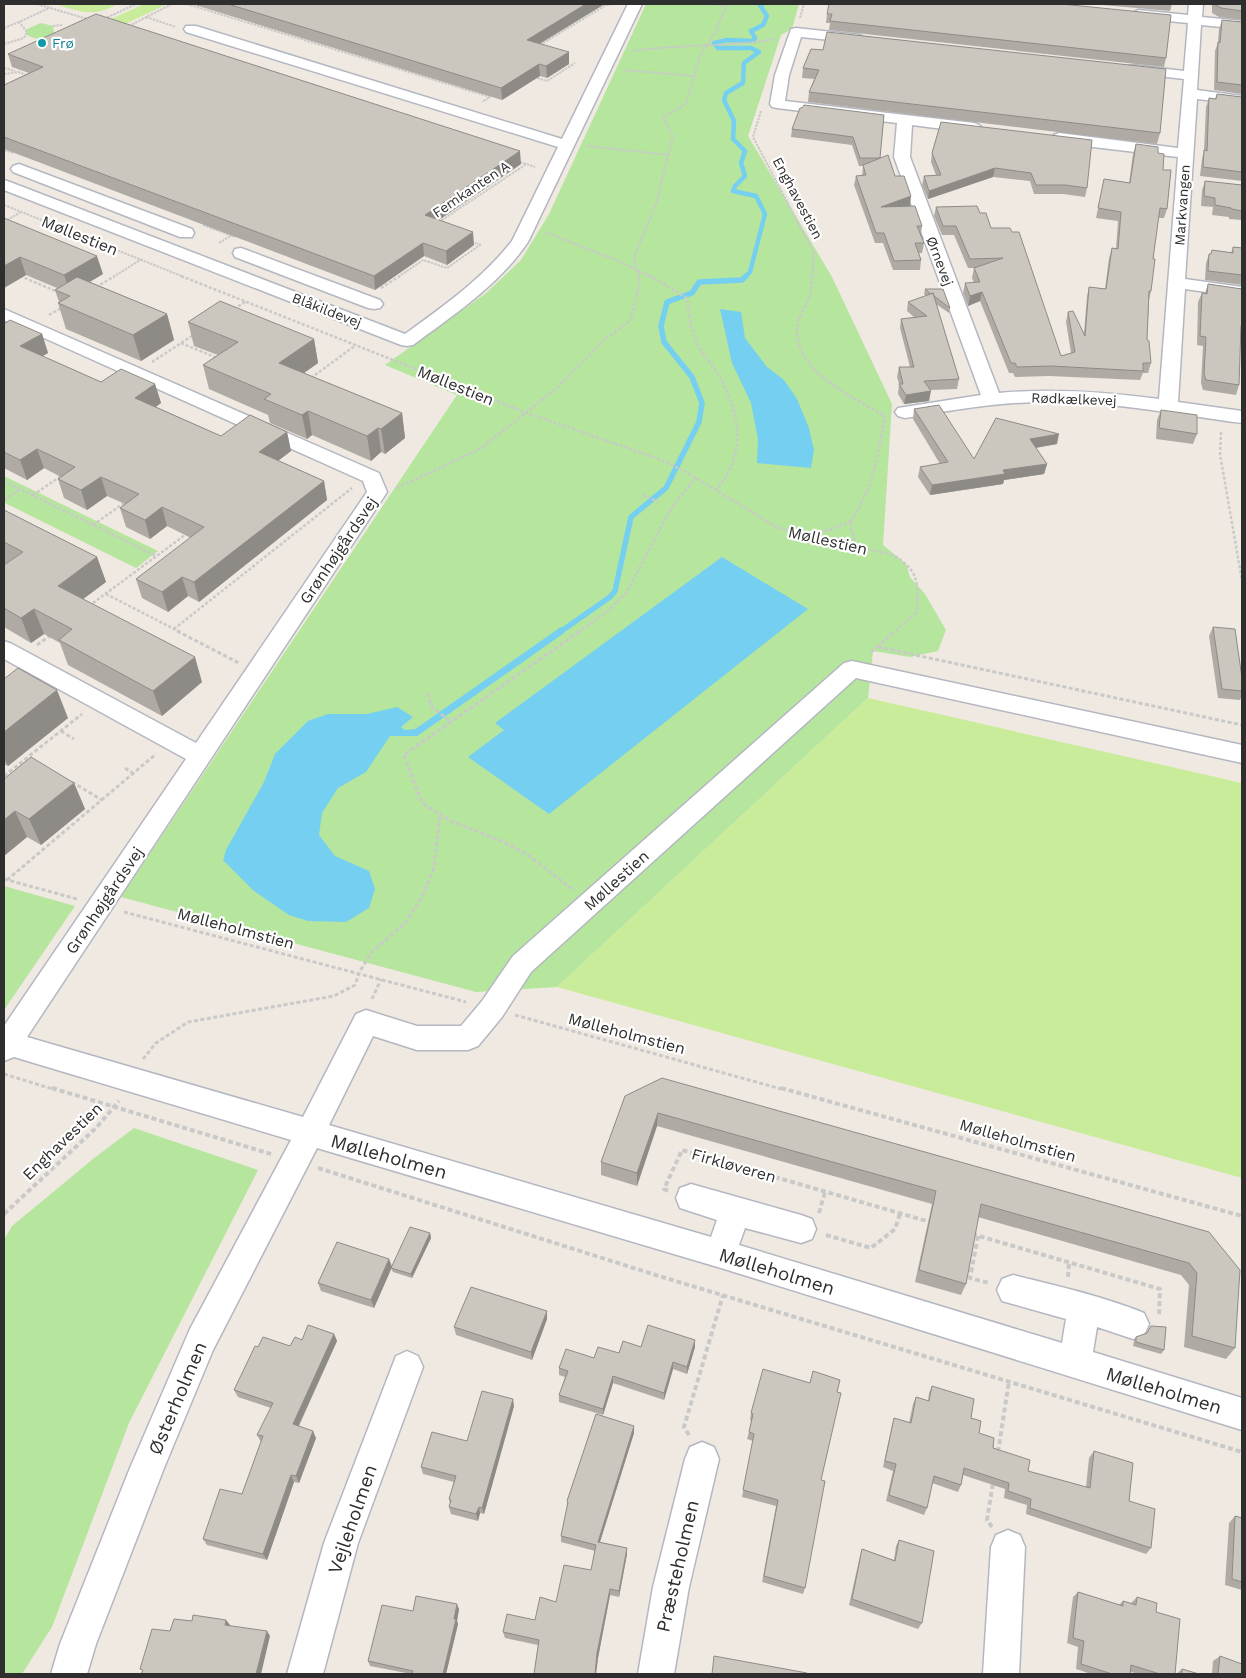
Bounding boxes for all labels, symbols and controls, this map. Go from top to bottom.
place label: Frø [52,35,74,51]
marker: Frø [36,37,48,49]
street label: Enghavestien [770,154,826,242]
street label: Femkanten A [429,157,513,221]
street label: Markvangen [1171,164,1193,246]
street label: Møllestien [39,212,121,259]
street label: Ørnevej [923,234,957,288]
street label: Blåkildevej [290,289,364,331]
street label: Møllestien [415,362,497,409]
street label: Rødkælkevej [1031,390,1117,408]
street label: Grønhøjgårdsvej [296,493,381,607]
street label: Møllestien [786,522,869,559]
street label: Grønhøjgårdsvej [62,843,147,957]
street label: Møllestien [580,846,653,914]
street label: Mølleholmstien [175,904,296,953]
street label: Mølleholmstien [566,1009,687,1058]
street label: Enghavestien [19,1099,106,1184]
street label: Mølleholmstien [957,1115,1078,1166]
street label: Mølleholmen [328,1129,450,1184]
street label: Firkløveren [689,1144,778,1187]
street label: Mølleholmen [716,1243,838,1300]
street label: Østerholmen [143,1338,212,1458]
street label: Mølleholmen [1103,1362,1225,1419]
street label: Vejleholmen [323,1462,382,1577]
street label: Præsteholmen [651,1498,704,1634]

